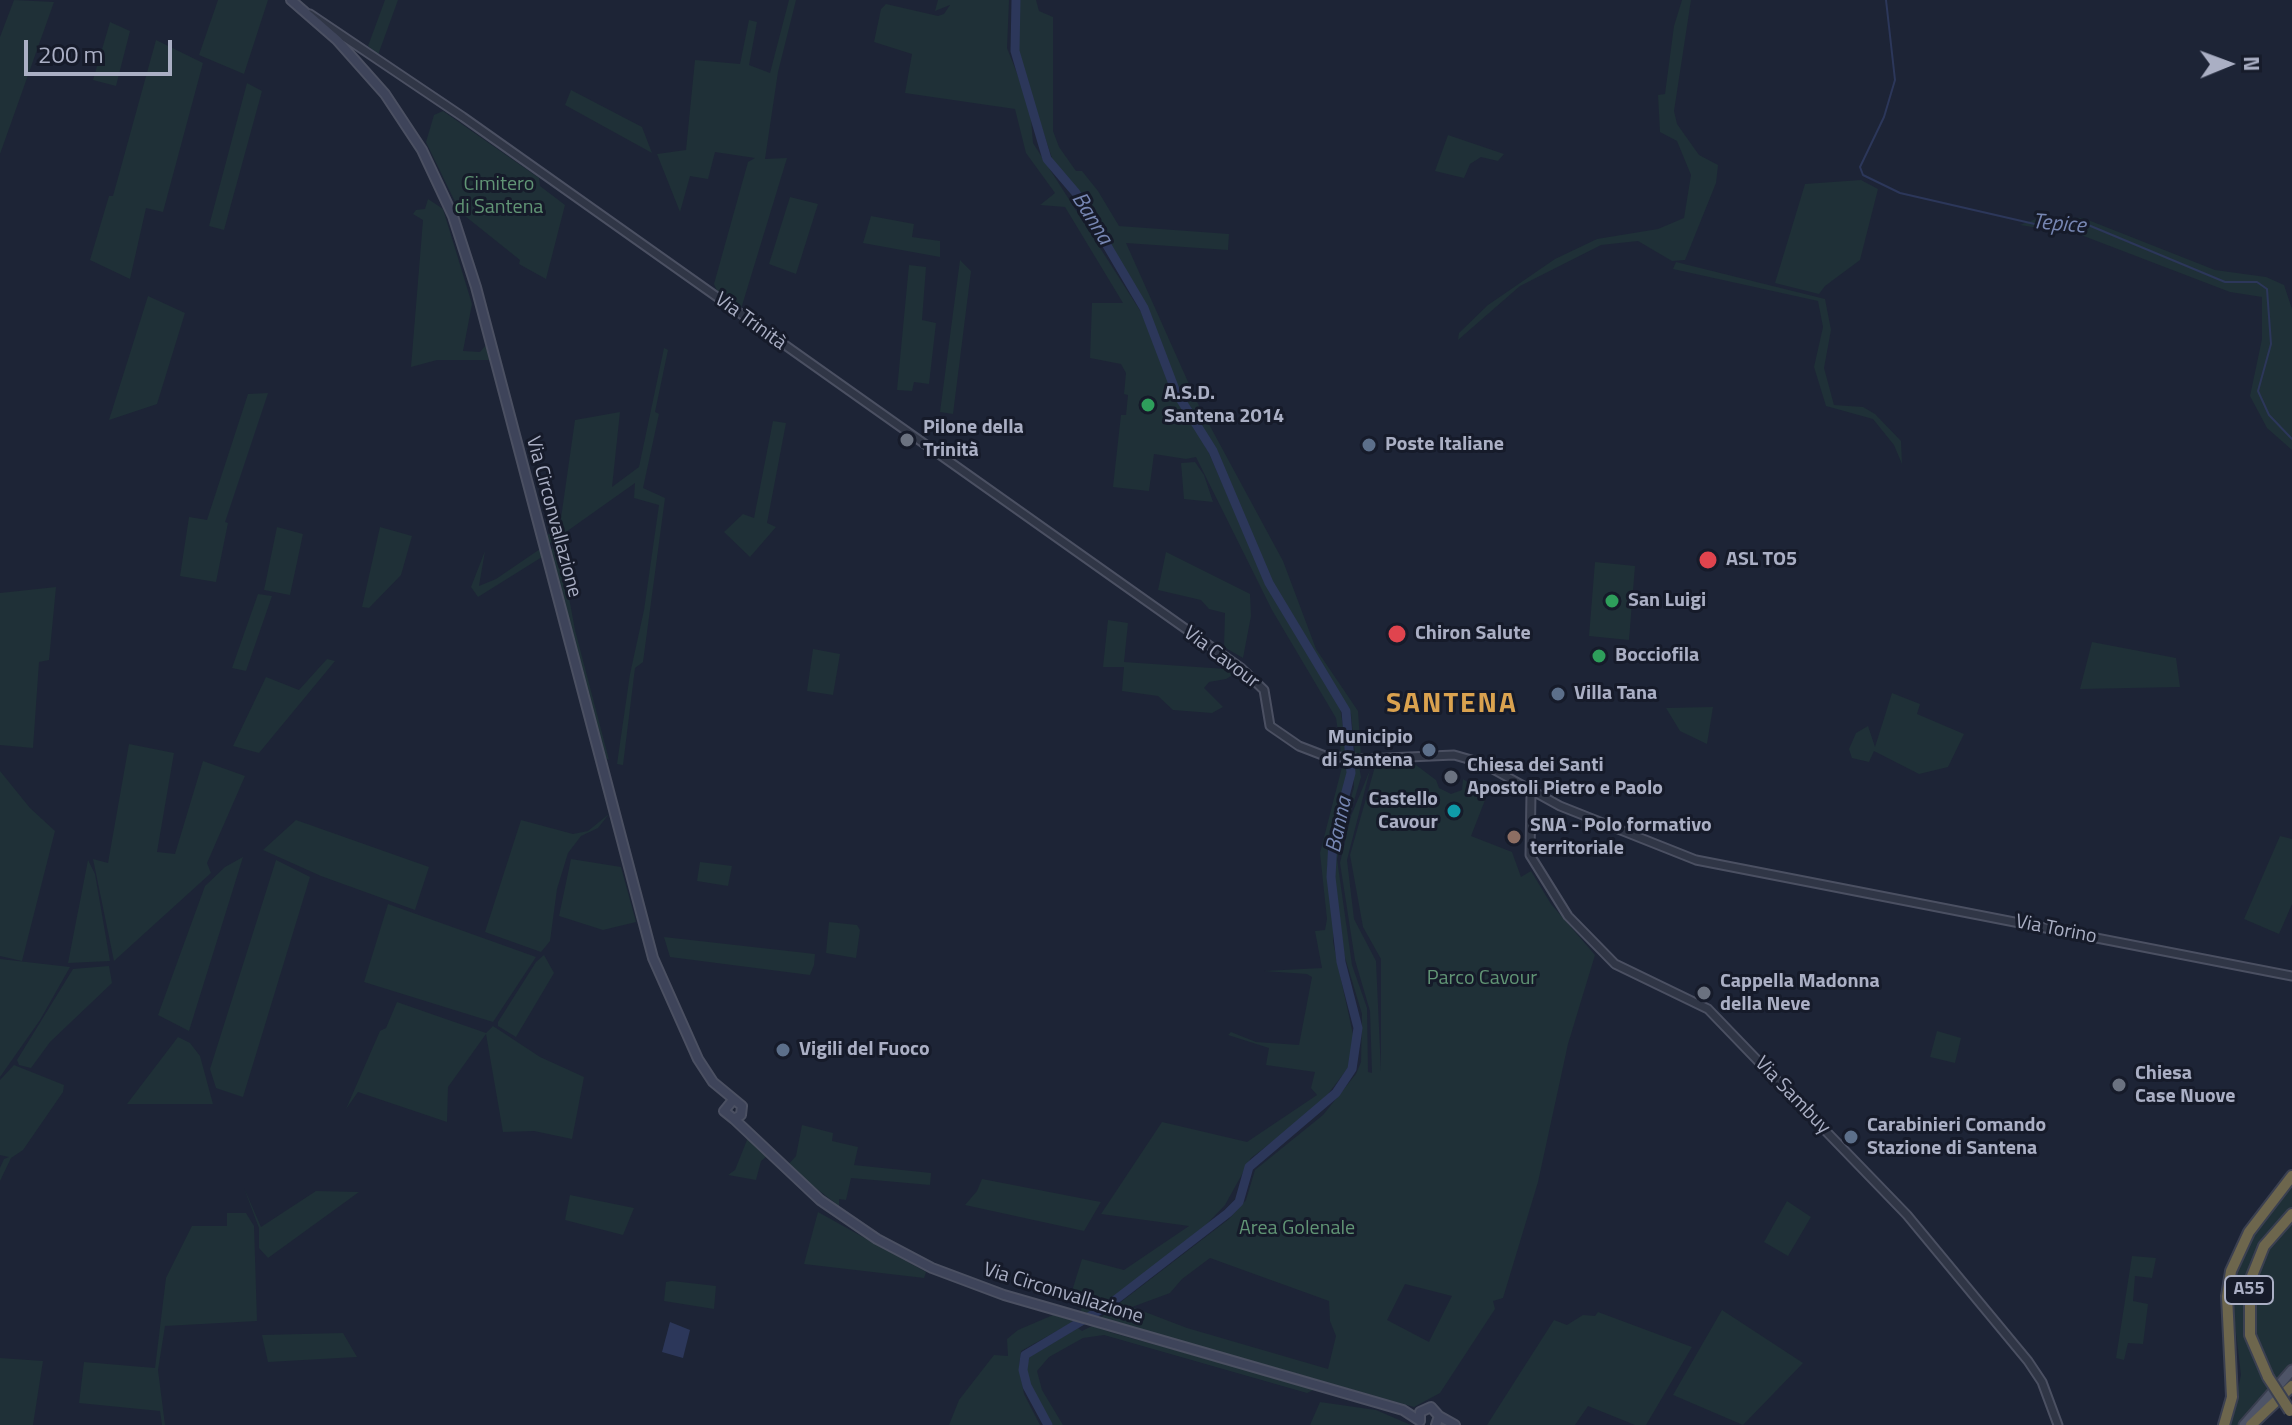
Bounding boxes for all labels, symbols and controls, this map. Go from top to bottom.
scale bar [28,24,176,74]
north arrow [2188,24,2268,104]
text: 200 m [38,36,104,72]
text: N [2235,56,2269,72]
park label: Cimitero di Santena [455,173,543,220]
water label: Banna [1065,188,1117,250]
water label: Tepice [2031,210,2087,240]
street label: Via Trinità [709,288,791,356]
place label: A.S.D. Santena 2014 [1164,382,1284,429]
marker: A.S.D. Santena 2014 [1139,396,1157,414]
place label: Pilone della Trinità [923,416,1024,463]
marker: Pilone della Trinità [898,431,916,449]
place label: Poste Italiane [1385,433,1504,457]
street label: Via Circonvallazione [520,434,586,600]
marker: Poste Italiane [1360,436,1378,454]
place label: ASL TO5 [1726,548,1797,572]
marker: ASL TO5 [1697,549,1719,571]
place label: San Luigi [1628,589,1706,613]
marker: San Luigi [1603,592,1621,610]
street label: Via Cavour [1178,622,1264,694]
place label: Chiron Salute [1415,622,1531,646]
marker: Chiron Salute [1386,623,1408,645]
place label: Bocciofila [1615,644,1699,668]
marker: Bocciofila [1590,647,1608,665]
place label: Villa Tana [1574,682,1657,706]
marker: Villa Tana [1549,685,1567,703]
district label: SANTENA [1386,688,1518,722]
place label: Municipio di Santena [1322,726,1413,773]
marker: Municipio di Santena [1420,741,1438,759]
place label: Chiesa dei Santi Apostoli Pietro e Paolo [1467,754,1663,801]
marker: Chiesa dei Santi Apostoli Pietro e Paolo [1442,768,1460,786]
place label: Castello Cavour [1369,788,1438,835]
water label: Banna [1321,795,1359,855]
marker: Castello Cavour [1445,802,1463,820]
place label: SNA - Polo formativo territoriale [1530,814,1712,861]
marker: SNA - Polo formativo territoriale [1505,828,1523,846]
street label: Via Torino [2013,910,2099,950]
park label: Parco Cavour [1427,967,1537,991]
place label: Cappella Madonna della Neve [1720,970,1880,1017]
marker: Cappella Madonna della Neve [1695,984,1713,1002]
place label: Vigili del Fuoco [799,1038,930,1062]
marker: Vigili del Fuoco [774,1041,792,1059]
street label: Via Sambuy [1749,1052,1835,1140]
place label: Chiesa Case Nuove [2135,1062,2236,1109]
marker: Chiesa Case Nuove [2110,1076,2128,1094]
place label: Carabinieri Comando Stazione di Santena [1867,1114,2046,1161]
marker: Carabinieri Comando Stazione di Santena [1842,1128,1860,1146]
park label: Area Golenale [1239,1217,1355,1241]
street label: Via Circonvallazione [980,1258,1146,1330]
road number: A55 [2225,1276,2273,1304]

